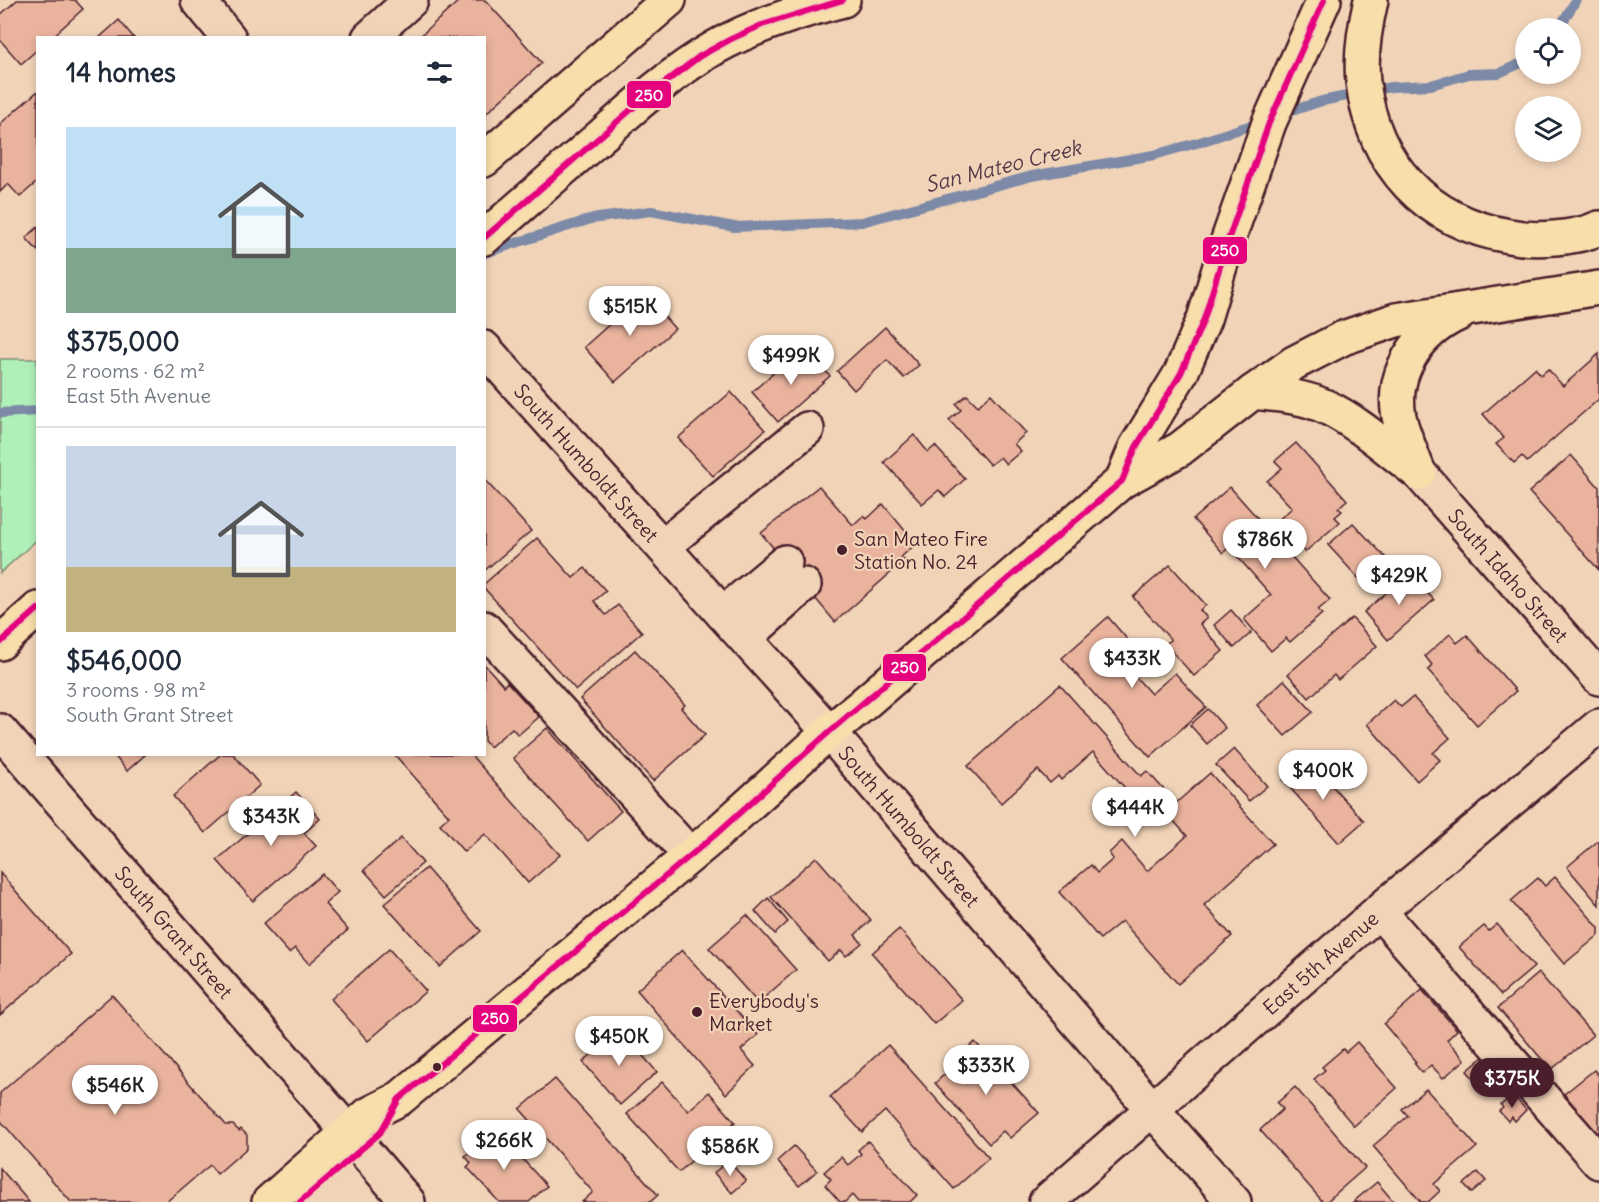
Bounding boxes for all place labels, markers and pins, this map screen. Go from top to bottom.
pin: $515K [588,286,672,337]
pin: $499K [749,335,833,386]
pin: $786K [1223,519,1307,570]
place label: San Mateo Fire Station No. 24 [854,526,988,574]
marker: San Mateo Fire Station No. 24 [835,543,849,557]
pin: $429K [1357,555,1441,606]
pin: $433K [1090,638,1174,689]
pin: $400K [1281,750,1365,801]
pin: $444K [1093,787,1177,838]
pin: $343K [229,796,313,847]
place label: Everybody's Market [709,988,819,1036]
marker: Everybody's Market [690,1005,704,1019]
pin: $450K [577,1016,661,1067]
pin: $333K [944,1045,1028,1096]
pin: $375K [1470,1058,1554,1109]
unlabelled marker [431,1061,443,1073]
pin: $546K [73,1065,157,1116]
pin: $266K [462,1120,546,1171]
pin: $586K [688,1126,772,1177]

